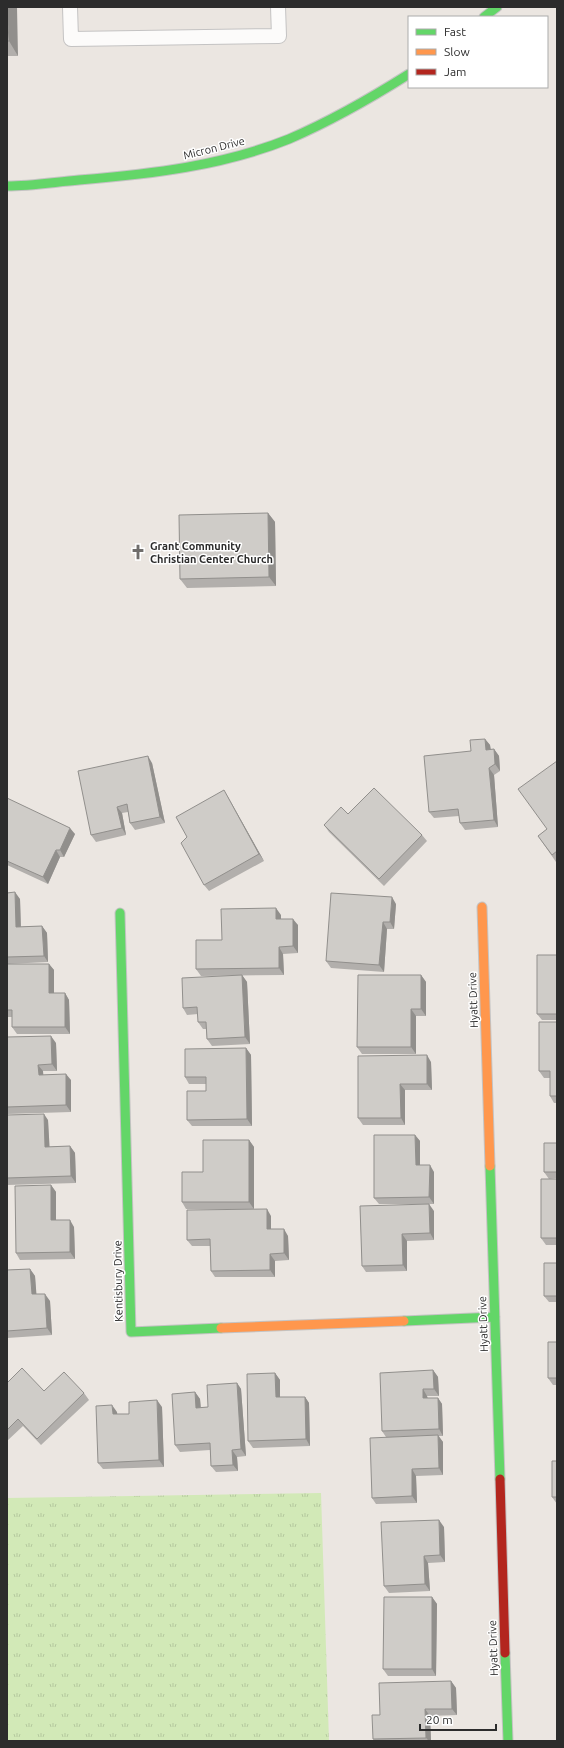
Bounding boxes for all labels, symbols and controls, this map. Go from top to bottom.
legend [408,16,548,88]
text: Fast [444,25,466,38]
text: Slow [444,45,470,58]
text: Jam [444,65,466,78]
street label: Micron Drive [182,135,246,161]
place label: Grant Community Christian Center Church [150,540,273,565]
church icon: Grant Community Christian Center Church [129,543,147,561]
street label: Hyatt Drive [466,972,480,1028]
street label: Kentisbury Drive [111,1240,125,1322]
street label: Hyatt Drive [476,1296,490,1352]
street label: Hyatt Drive [486,1620,500,1676]
scale bar [420,1706,496,1732]
text: 20 m [426,1713,453,1726]

